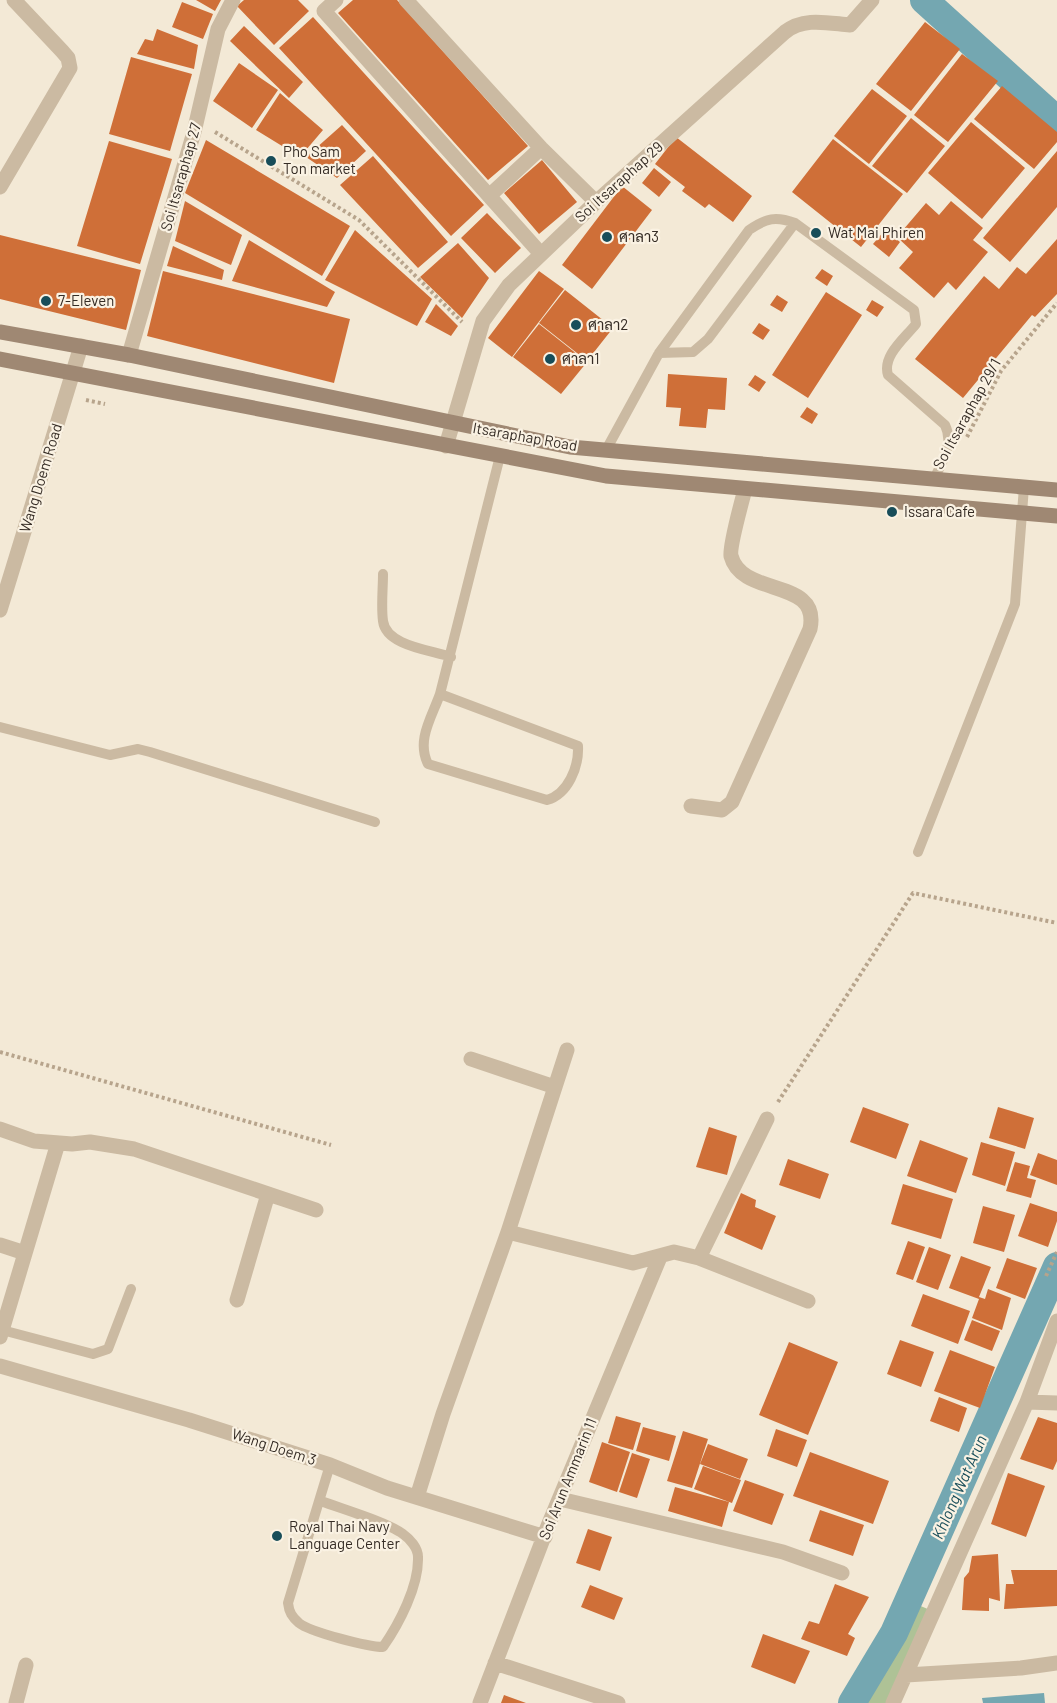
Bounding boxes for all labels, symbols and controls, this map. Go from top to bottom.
street label: Soi Itsaraphap 27 [156,121,204,233]
street label: Soi Itsaraphap 29 [571,137,666,225]
place label: Pho Sam Ton market [283,142,356,177]
marker: Pho Sam Ton market [264,154,278,168]
place label: Wat Mai Phiren [828,223,924,241]
marker: Wat Mai Phiren [809,226,823,240]
place label: ศาลา3 [619,227,659,245]
marker: ศาลา3 [600,230,614,244]
place label: 7-Eleven [58,291,114,309]
marker: 7-Eleven [39,294,53,308]
place label: ศาลา2 [588,315,628,333]
marker: ศาลา2 [569,318,583,332]
place label: ศาลา1 [562,349,600,367]
marker: ศาลา1 [543,352,557,366]
street label: Soi Itsaraphap 29/1 [928,355,1004,472]
street label: Itsaraphap Road [472,418,579,454]
street label: Wang Doem Road [15,421,65,534]
place label: Issara Cafe [904,502,975,520]
marker: Issara Cafe [885,505,899,519]
street label: Soi Arun Ammarin 11 [534,1415,600,1542]
street label: Wang Doem 3 [230,1424,319,1468]
water label: Khlong Wat Arun [927,1432,990,1542]
place label: Royal Thai Navy Language Center [289,1517,400,1552]
marker: Royal Thai Navy Language Center [270,1529,284,1543]

